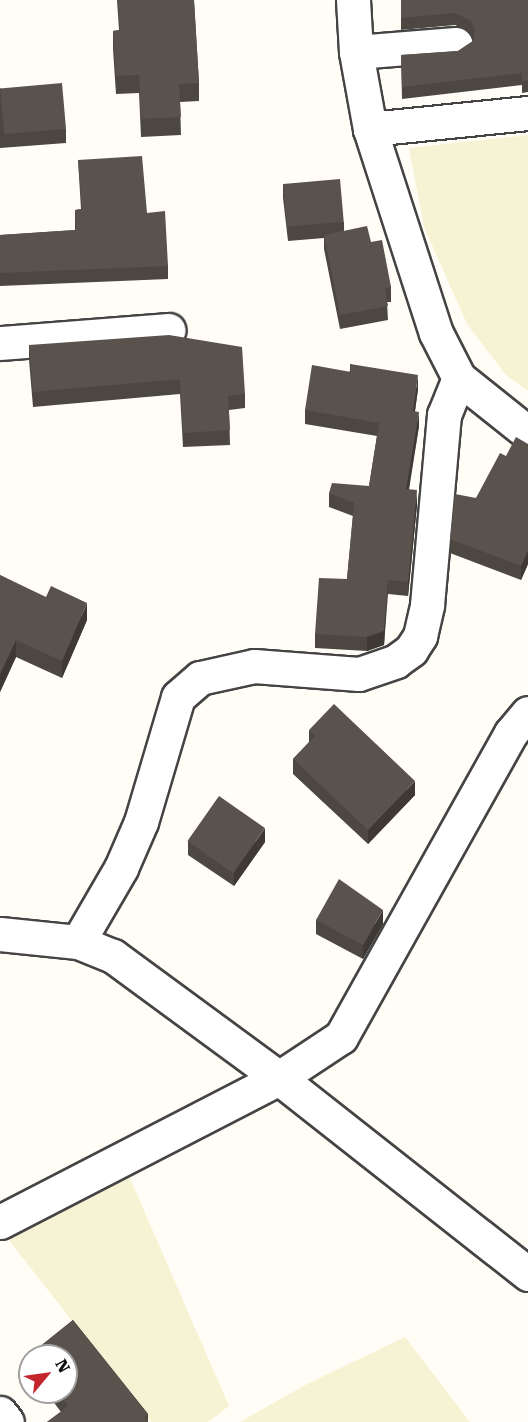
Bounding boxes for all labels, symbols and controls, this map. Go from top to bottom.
north arrow [18,1344,78,1404]
text: N [51,1356,74,1376]

